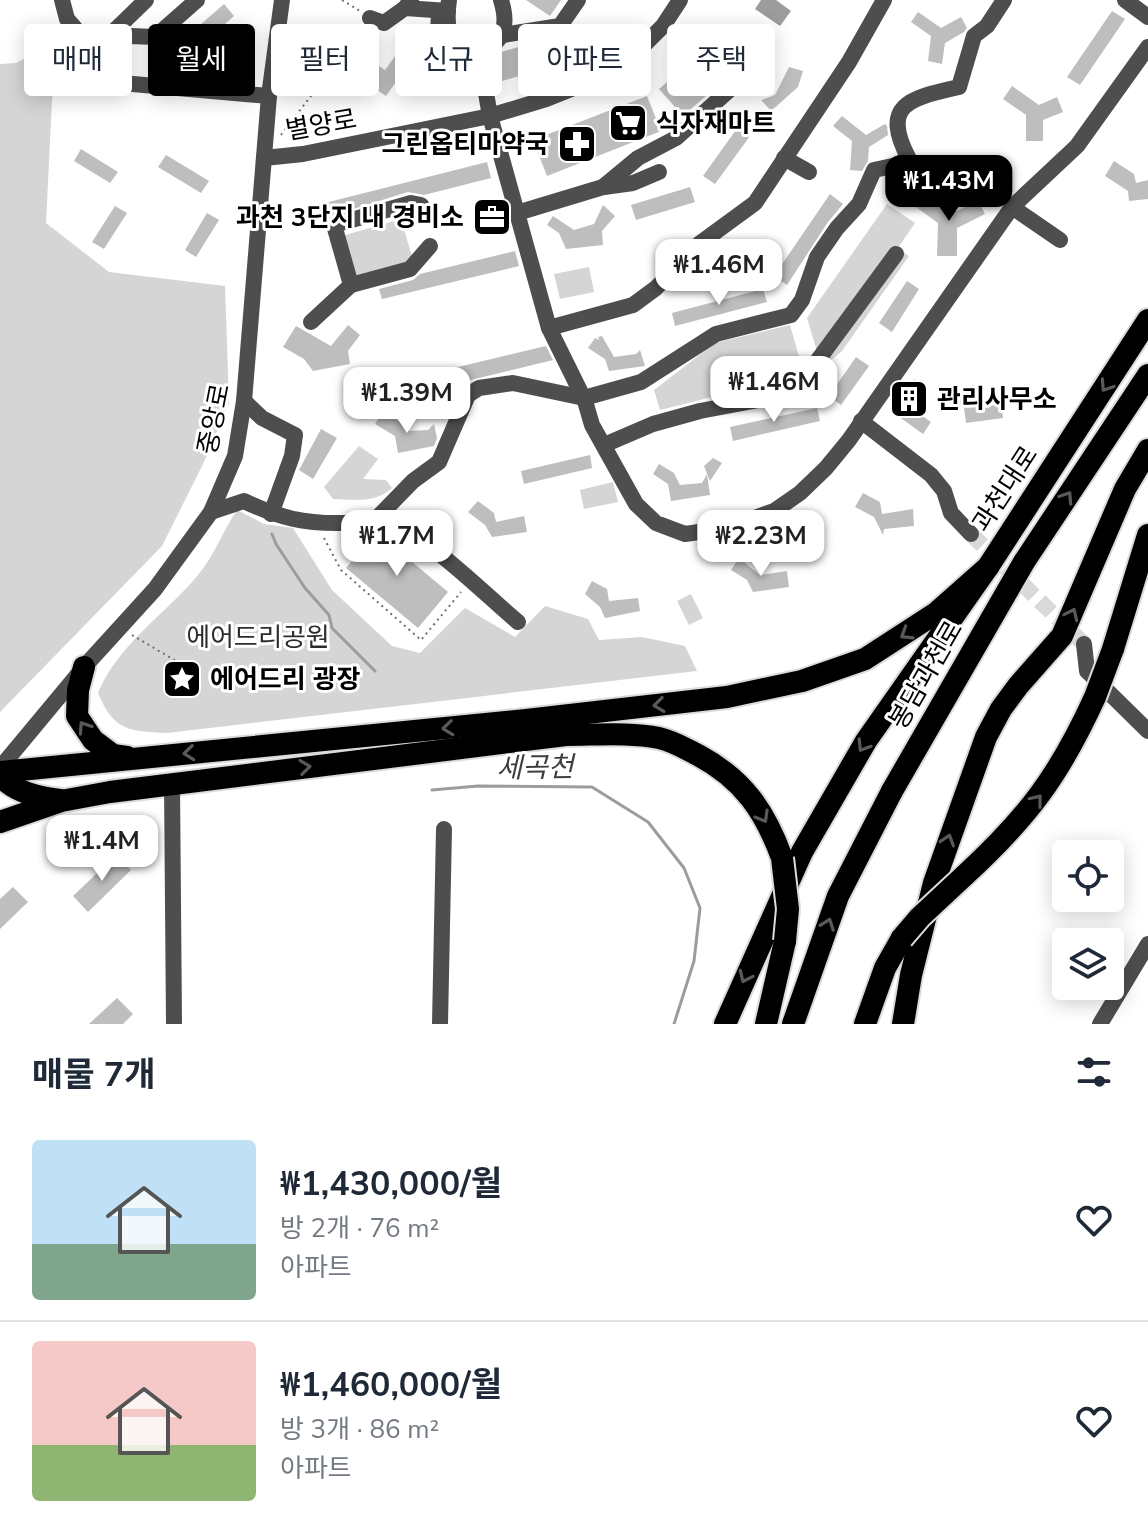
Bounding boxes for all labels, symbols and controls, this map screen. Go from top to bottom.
chip: 매매 [24,24,132,96]
chip: 월세 [148,24,255,96]
chip: 필터 [271,24,379,96]
chip: 신규 [395,24,502,96]
chip: 아파트 [518,24,651,96]
chip: 주택 [667,24,775,96]
street label: 별양로 [283,102,359,148]
supermarket icon: 식자재마트 [607,102,649,144]
place label: 식자재마트 [656,106,776,141]
pharmacy icon: 그린옵티마약국 [556,123,598,165]
place label: 그린옵티마약국 [382,127,549,162]
pin: ₩1.43M [884,155,1014,223]
text: ₩1.43M [903,163,995,198]
office icon: 과천 3단지 내 경비소 [471,196,513,238]
place label: 과천 3단지 내 경비소 [236,200,464,235]
pin: ₩1.46M [654,239,784,307]
text: ₩1.46M [673,247,765,282]
pin: ₩1.46M [709,356,839,424]
text: ₩1.46M [728,364,820,399]
pin: ₩1.39M [342,367,472,435]
text: ₩1.39M [361,375,453,410]
one-way arrow [1100,377,1115,391]
building icon: 관리사무소 [888,378,930,420]
street label: 중앙로 [190,380,238,458]
place label: 관리사무소 [937,382,1057,417]
street label: 과천대로 [964,439,1046,539]
one-way arrow [1058,491,1073,505]
pin: ₩1.7M [341,510,453,578]
pin: ₩2.23M [696,510,826,578]
text: ₩1.7M [359,518,435,553]
text: ₩2.23M [715,518,807,553]
one-way arrow [1062,608,1078,623]
street label: 봉담과천로 [881,614,971,736]
park label: 에어드리공원 [186,620,330,655]
one-way arrow [900,624,914,639]
place icon: 에어드리 광장 [161,658,203,700]
place label: 에어드리 광장 [210,662,361,697]
one-way arrow [652,696,665,713]
one-way arrow [441,719,454,736]
one-way arrow [79,722,94,736]
one-way arrow [858,737,873,752]
one-way arrow [183,745,196,762]
water label: 세곡천 [496,748,577,788]
one-way arrow [299,758,312,775]
one-way arrow [1027,795,1042,809]
one-way arrow [753,808,769,823]
pin: ₩1.4M [46,815,158,883]
text: ₩1.4M [64,823,140,858]
one-way arrow [939,833,955,847]
map controls [1052,840,1124,1000]
button: locate [1052,840,1124,912]
one-way arrow [819,918,835,932]
button: layers [1052,928,1124,1000]
one-way arrow [738,969,754,983]
icon: filters [1072,1050,1116,1094]
text: 매물 7개 [32,1052,155,1098]
text: ₩1,430,000/월 [280,1161,502,1207]
icon: home [96,1172,192,1268]
icon: heart [1072,1198,1116,1242]
text: 방 2개 · 76 m² [280,1211,439,1246]
text: 아파트 [280,1250,352,1285]
text: ₩1,460,000/월 [280,1362,502,1408]
icon: home [96,1373,192,1469]
icon: heart [1072,1399,1116,1443]
text: 방 3개 · 86 m² [280,1412,439,1447]
text: 아파트 [280,1451,352,1486]

